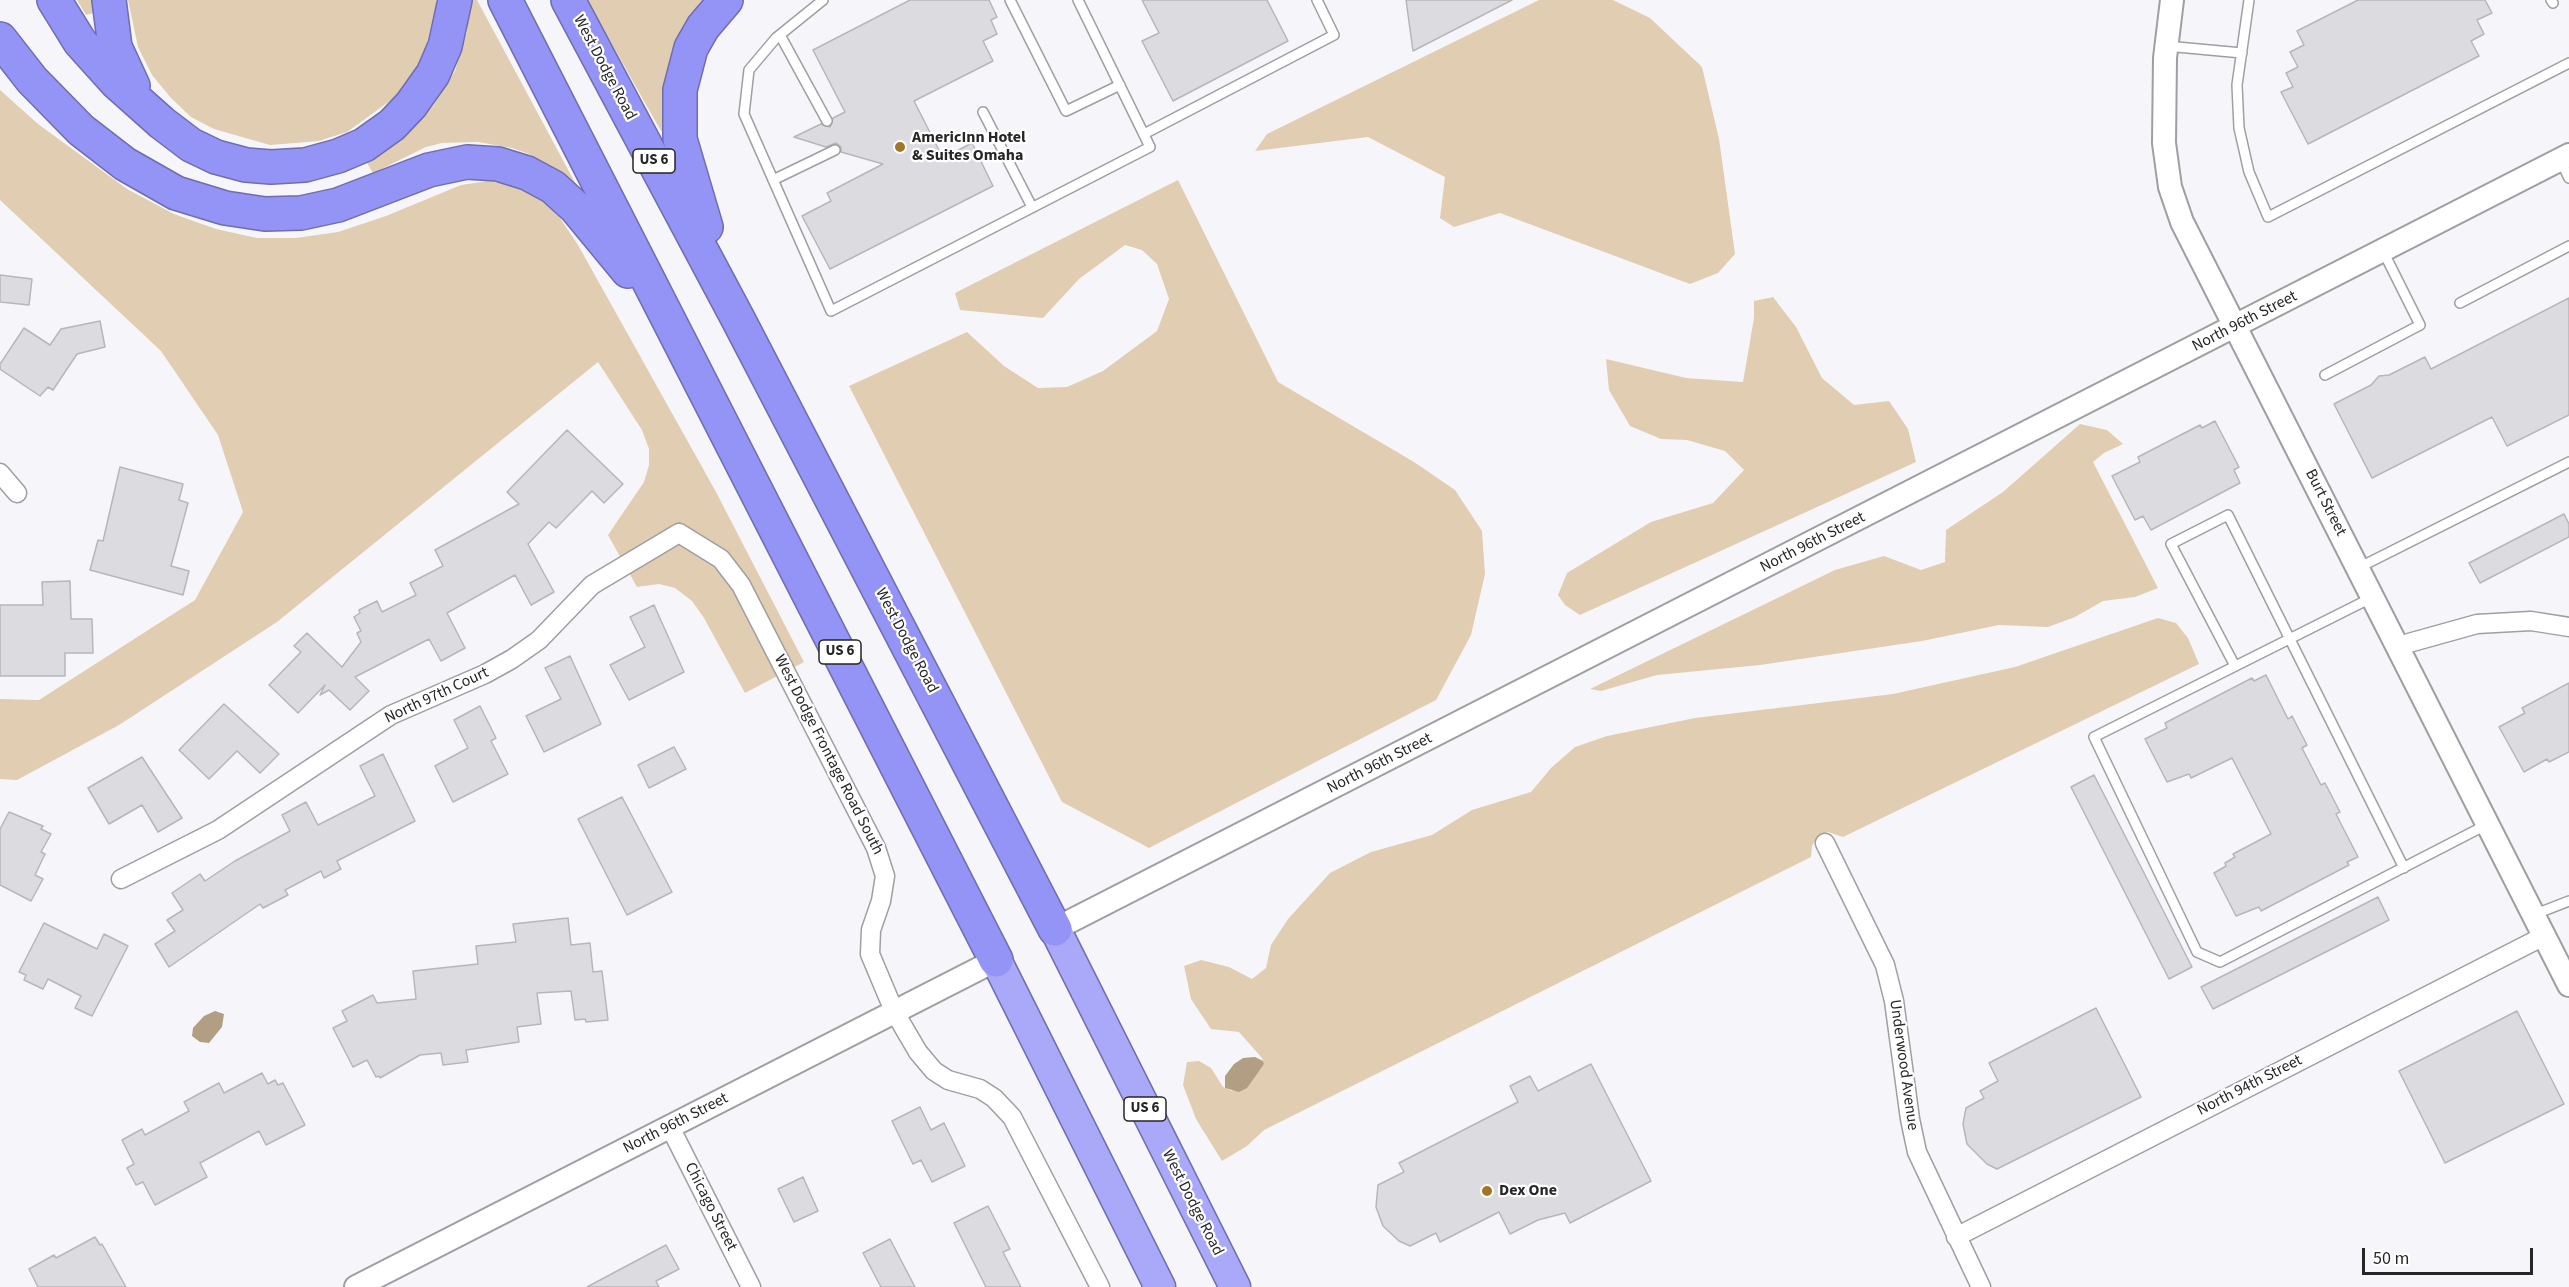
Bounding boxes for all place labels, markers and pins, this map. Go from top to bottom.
place label: AmericInn Hotel & Suites Omaha [912,128,1026,166]
marker: AmericInn Hotel & Suites Omaha [893,140,907,154]
place label: Dex One [1499,1181,1557,1201]
marker: Dex One [1480,1184,1494,1198]

